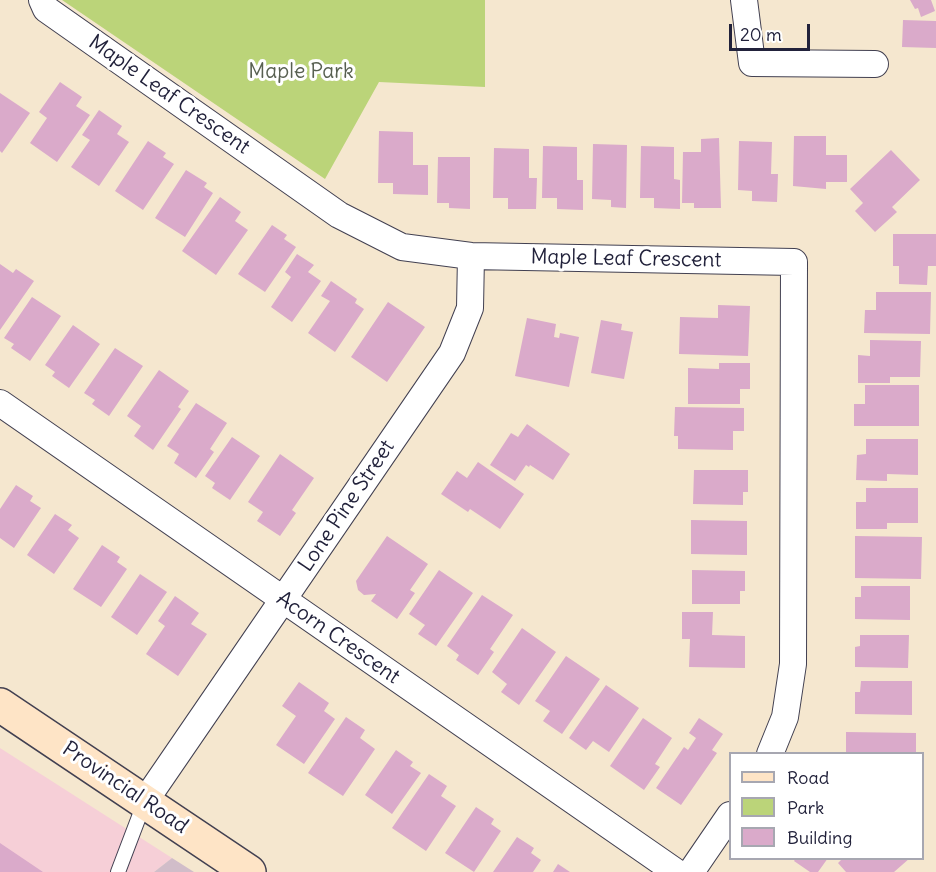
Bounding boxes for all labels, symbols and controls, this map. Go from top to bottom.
scale bar [732,12,813,50]
text: 20 m [740,23,782,46]
street label: Maple Leaf Crescent [84,30,254,160]
park label: Maple Park [248,59,354,85]
street label: Maple Leaf Crescent [530,245,722,273]
street label: Lone Pine Street [294,435,400,577]
street label: Acorn Crescent [272,586,404,690]
street label: Provincial Road [57,737,193,839]
legend [729,752,924,860]
text: Road [787,766,829,789]
text: Park [787,796,824,819]
text: Building [787,826,852,849]

